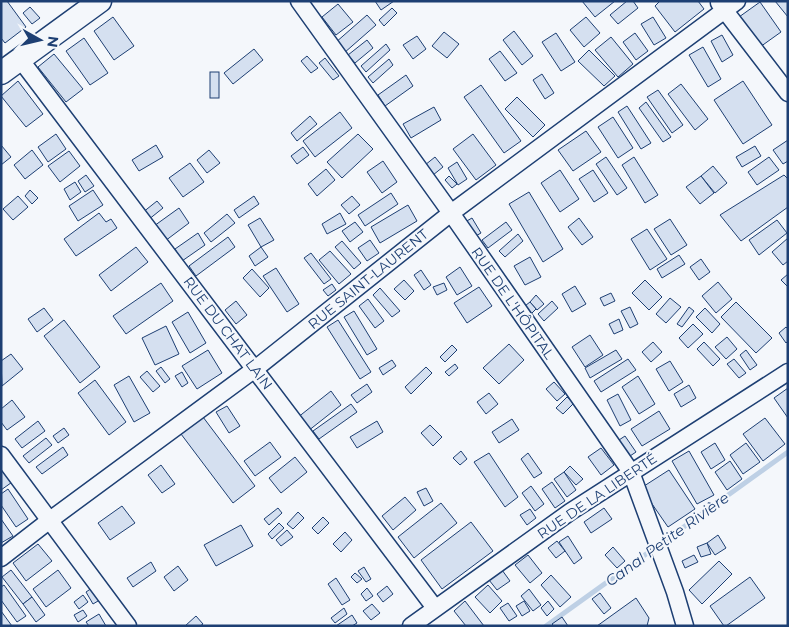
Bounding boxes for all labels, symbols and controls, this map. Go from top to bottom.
north arrow [15,15,65,65]
text: N [43,35,63,49]
street label: RUE SAINT-LAURENT [304,225,432,333]
street label: RUE DE L'HÔPITAL [467,243,559,363]
street label: RUE DU CHAT LAIN [180,273,276,393]
street label: RUE DE LA LIBERTÉ [534,449,660,543]
water label: Canal Petite Rivière [601,488,733,590]

